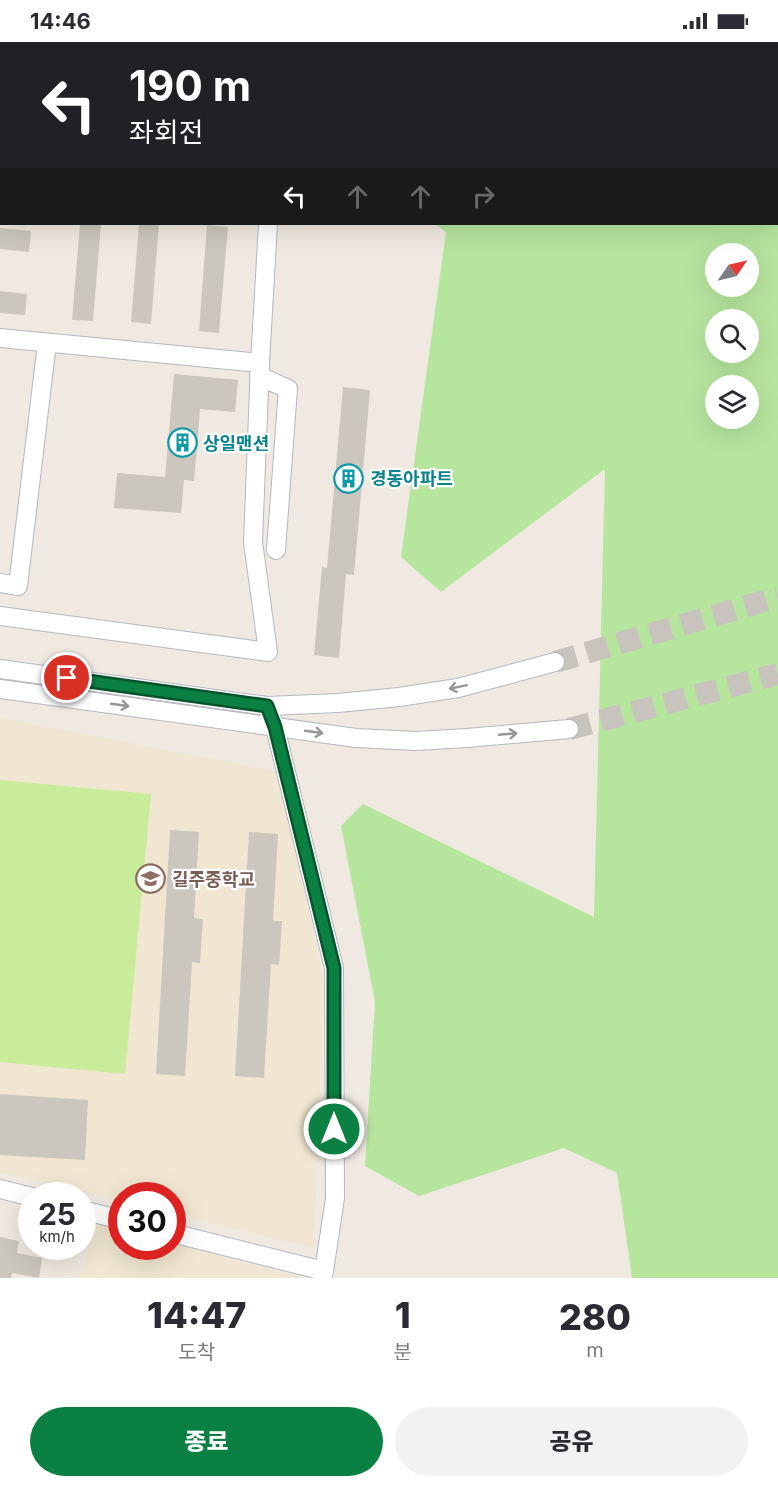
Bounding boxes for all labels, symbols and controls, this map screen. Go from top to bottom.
text: 14:46 [30,8,91,34]
text: 190 m [129,60,251,111]
icon: left [30,66,108,144]
text: 좌회전 [129,116,204,149]
icon: left [278,180,311,213]
icon: ahead [341,180,374,213]
icon: ahead [404,180,437,213]
icon: right [467,180,500,213]
north arrow [705,243,759,297]
map controls [705,243,759,429]
button: search [705,309,759,363]
button: layers [705,375,759,429]
building icon: 상일맨션 [166,427,198,459]
place label: 상일맨션 [203,433,269,454]
building icon: 경동아파트 [333,462,365,494]
place label: 경동아파트 [370,468,453,489]
pin [41,652,92,703]
icon: arrive [50,661,83,694]
one-way arrow [448,682,467,694]
one-way arrow [110,700,130,711]
one-way arrow [303,726,323,737]
one-way arrow [497,728,517,739]
school or university icon: 길주중학교 [135,863,167,895]
place label: 길주중학교 [172,869,255,890]
position arrow [302,1097,366,1161]
speed limit sign: 30 [108,1182,186,1260]
text: 25 [38,1196,76,1232]
text: km/h [39,1227,75,1246]
text: 14:47 [147,1293,246,1337]
text: 1 [395,1293,411,1337]
text: 280 [559,1295,631,1339]
text: m [586,1338,604,1362]
text: 도착 [178,1340,215,1364]
text: 분 [394,1340,412,1364]
button: 종료 [30,1407,383,1476]
button: 공유 [395,1407,748,1476]

